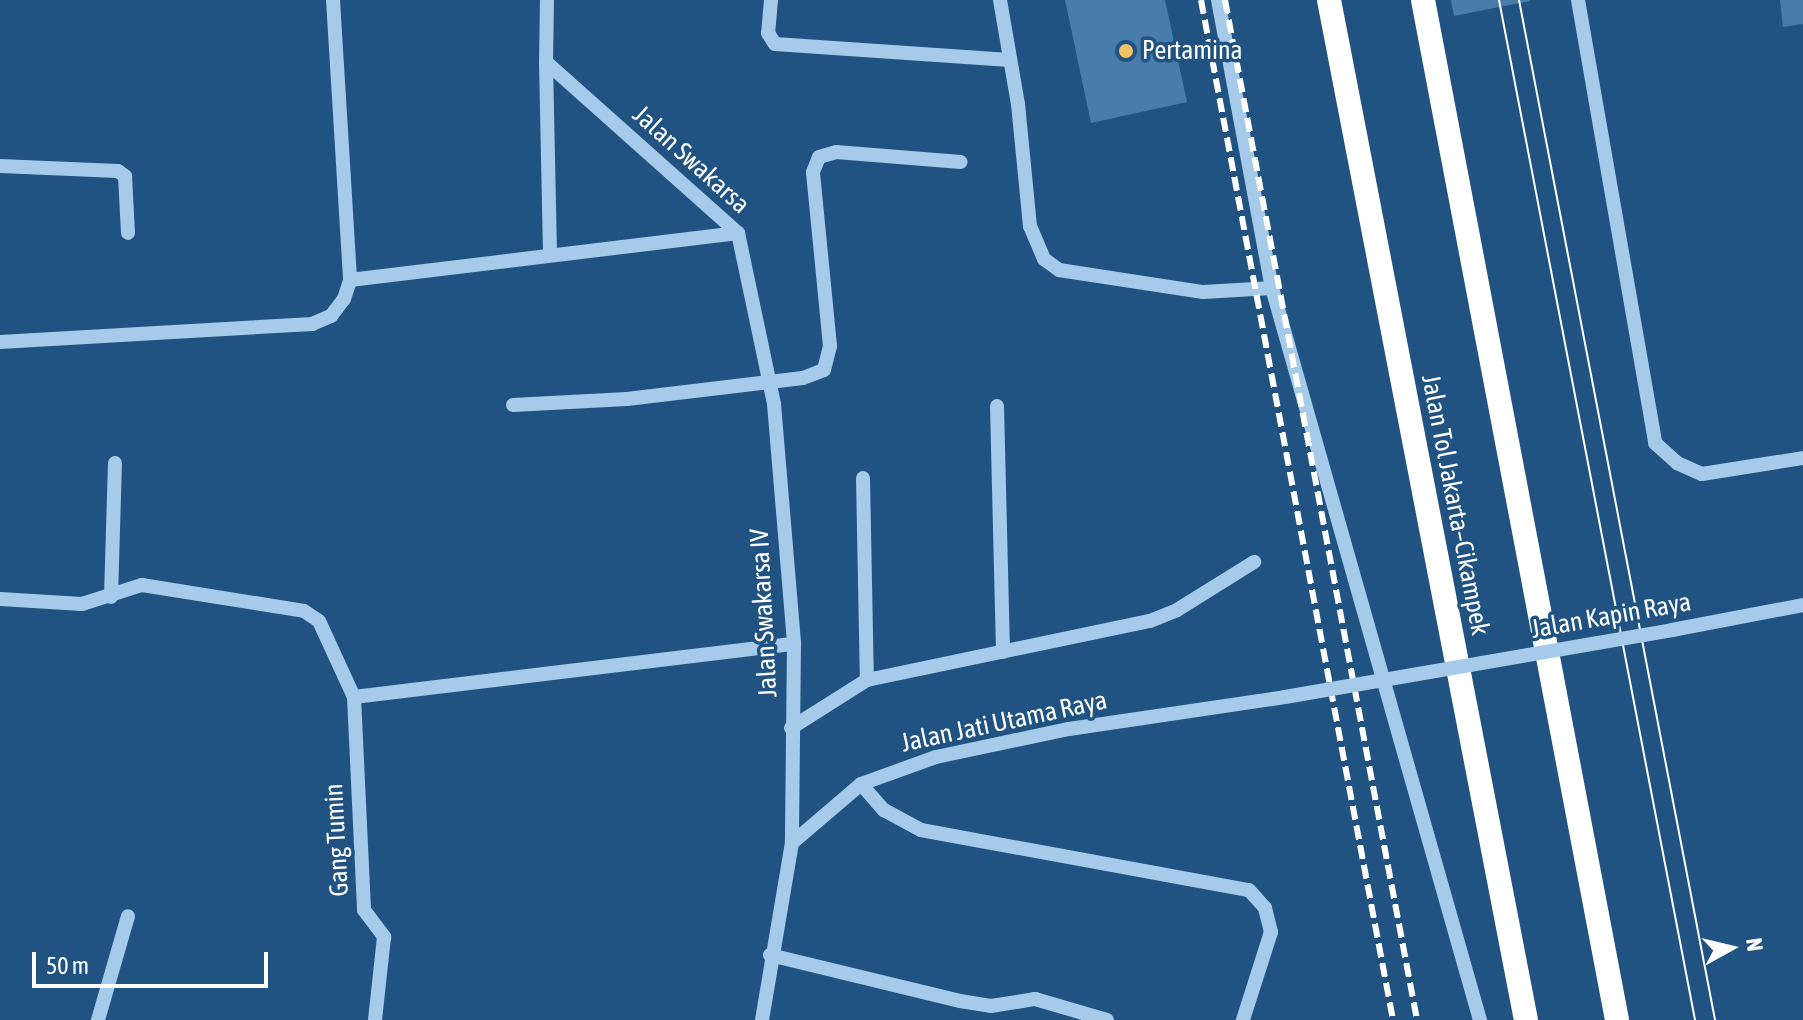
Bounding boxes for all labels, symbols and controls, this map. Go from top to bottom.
place label: Pertamina [1142,35,1243,67]
marker: Pertamina [1117,42,1135,60]
street label: Jalan Swakarsa [626,100,756,220]
street label: Jalan Tol Jakarta–Cikampek [1414,372,1496,638]
street label: Jalan Swakarsa IV [744,528,784,698]
street label: Jalan Kapin Raya [1529,587,1693,645]
street label: Jalan Jati Utama Raya [898,685,1110,759]
street label: Gang Tumin [318,783,356,897]
north arrow [1691,908,1771,988]
scale bar [36,936,272,986]
text: N [1741,936,1769,953]
text: 50 m [46,952,89,979]

